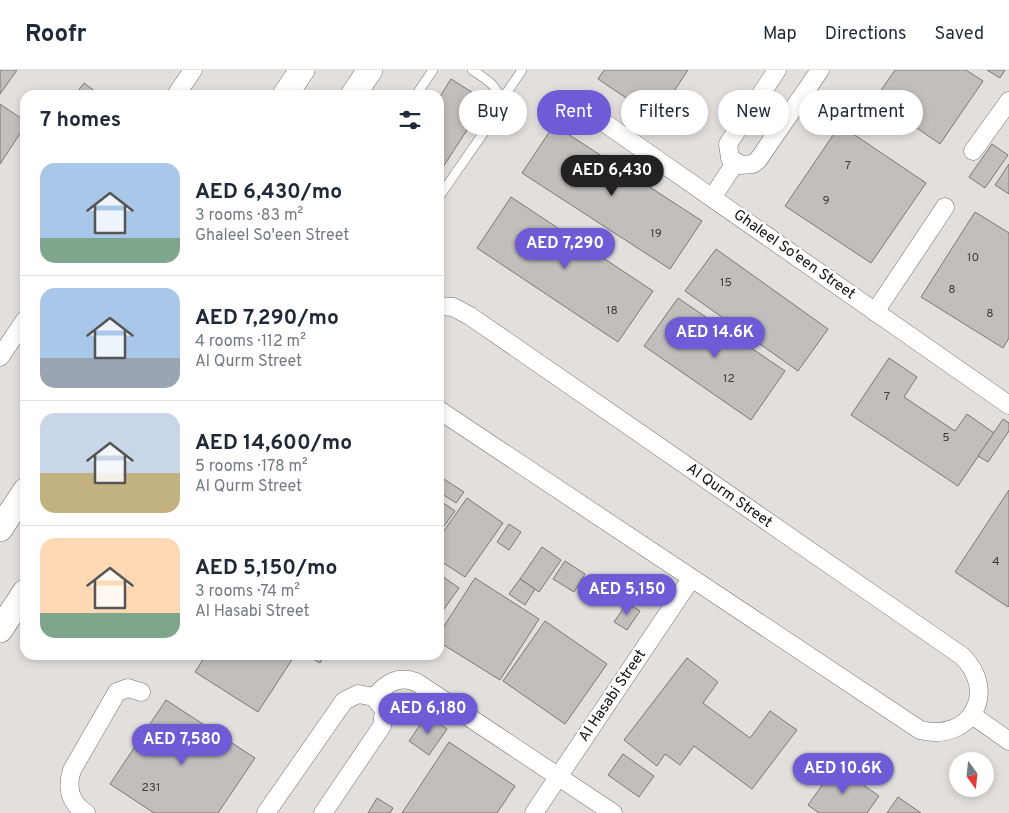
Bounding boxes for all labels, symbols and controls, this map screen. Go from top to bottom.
text: Roofr [25,20,87,50]
text: Map [763,23,797,46]
text: Directions [825,23,907,46]
text: Saved [935,23,984,46]
chip: Buy [459,90,527,135]
chip: Rent [537,90,611,135]
chip: Filters [621,90,708,135]
chip: New [718,90,789,135]
chip: Apartment [799,90,923,135]
icon: filters [396,106,424,134]
text: 7 homes [40,107,121,134]
pin: AED 6,430 [555,154,669,197]
house number: 7 [845,158,851,174]
text: AED 6,430 [572,161,652,181]
text: AED 6,430/mo [195,179,342,206]
icon: home [80,183,140,243]
house number: 9 [822,193,830,209]
text: 3 rooms · 83 m² [195,206,303,226]
street label: Ghaleel So'een Street [729,206,859,304]
text: Ghaleel So'een Street [195,226,349,246]
house number: 19 [650,226,662,242]
pin: AED 7,290 [508,228,622,270]
text: AED 7,290 [526,234,604,254]
house number: 10 [967,250,979,266]
house number: 15 [720,275,732,291]
house number: 8 [948,282,956,298]
house number: 18 [606,303,618,319]
text: AED 7,290/mo [195,305,339,332]
house number: 8 [986,306,994,322]
icon: home [80,308,140,368]
pin: AED 14.6K [658,316,772,359]
text: AED 14.6K [676,323,754,343]
text: 4 rooms · 112 m² [195,332,306,352]
text: Al Qurm Street [195,352,302,372]
house number: 12 [723,371,735,387]
house number: 7 [884,389,890,405]
text: AED 14,600/mo [195,430,352,457]
house number: 5 [942,430,950,446]
icon: home [80,433,140,493]
text: 5 rooms · 178 m² [195,457,308,477]
street label: Al Qurm Street [682,459,776,533]
text: Al Qurm Street [195,477,302,497]
house number: 4 [992,554,1000,570]
text: AED 5,150/mo [195,555,338,582]
icon: home [80,558,140,618]
pin: AED 5,150 [570,574,684,616]
text: AED 5,150 [588,580,666,600]
text: 3 rooms · 74 m² [195,582,300,602]
text: Al Hasabi Street [195,602,310,622]
street label: Al Hasabi Street [575,646,651,746]
pin: AED 6,180 [371,692,485,735]
text: AED 6,180 [389,699,467,719]
pin: AED 7,580 [125,724,239,766]
text: AED 7,580 [143,730,221,750]
pin: AED 10.6K [786,752,900,795]
north arrow [949,752,994,798]
map controls [949,752,994,797]
text: AED 10.6K [804,759,882,779]
house number: 231 [141,780,161,796]

